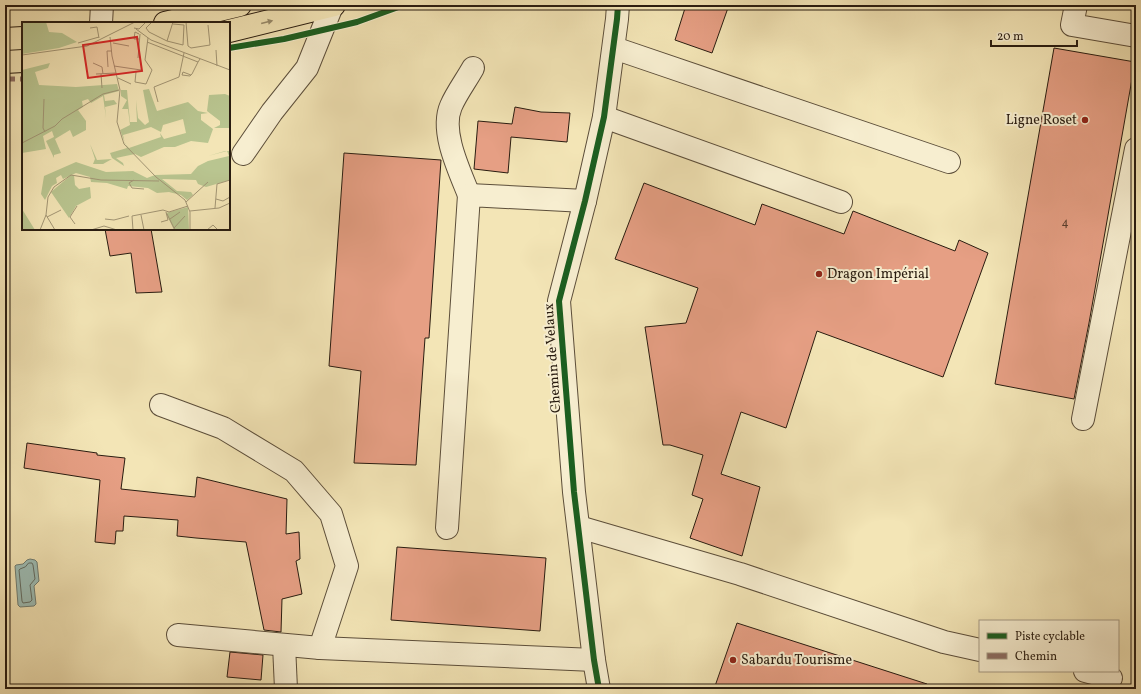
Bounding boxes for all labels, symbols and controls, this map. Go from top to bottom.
one-way arrow [261,19,273,25]
inset map [22,22,230,230]
scale bar [991,22,1077,48]
text: 20 m [997,29,1024,45]
place label: Ligne Roset [1006,111,1077,130]
marker: Ligne Roset [1080,115,1090,125]
house number: 4 [1061,215,1069,231]
place label: Dragon Impérial [827,265,929,284]
marker: Dragon Impérial [814,269,824,279]
street label: Chemin de Velaux [540,302,566,414]
legend [979,620,1119,672]
text: Piste cyclable [1015,629,1085,645]
text: Chemin [1015,649,1057,665]
place label: Sabardu Tourisme [741,651,852,670]
marker: Sabardu Tourisme [728,655,738,665]

